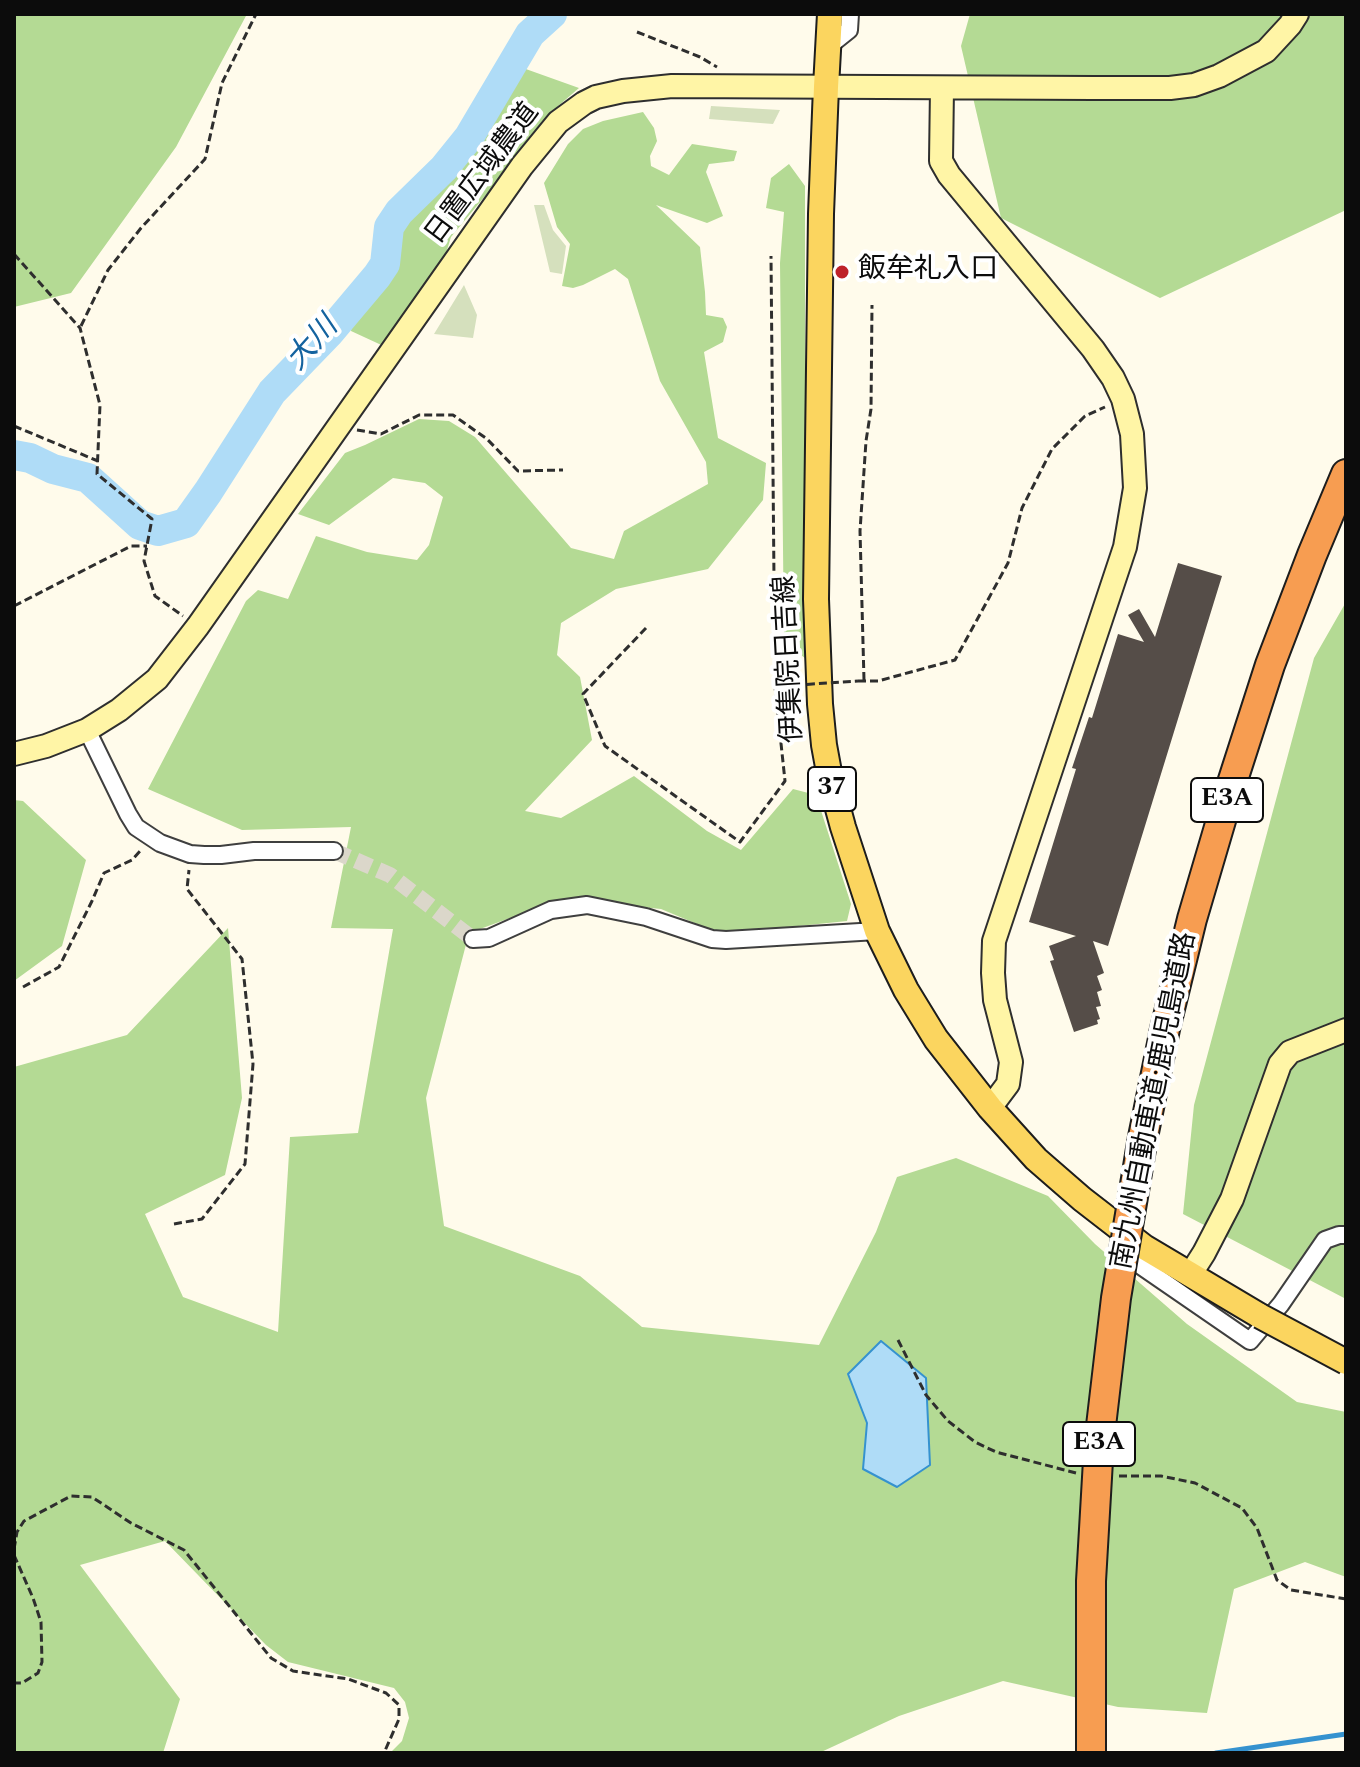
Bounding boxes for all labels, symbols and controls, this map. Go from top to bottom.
street label: 日置広域農道 [420,98,548,252]
place label: 飯牟礼入口 [858,255,998,289]
marker: 飯牟礼入口 [833,263,851,281]
water label: 大川 [281,311,347,379]
street label: 伊集院日吉線 [770,574,812,744]
road number: 37 [808,767,856,811]
road number: E3A [1191,778,1263,822]
street label: 南九州自動車道;鹿児島道路 [1107,929,1205,1273]
road number: E3A [1063,1422,1135,1466]

